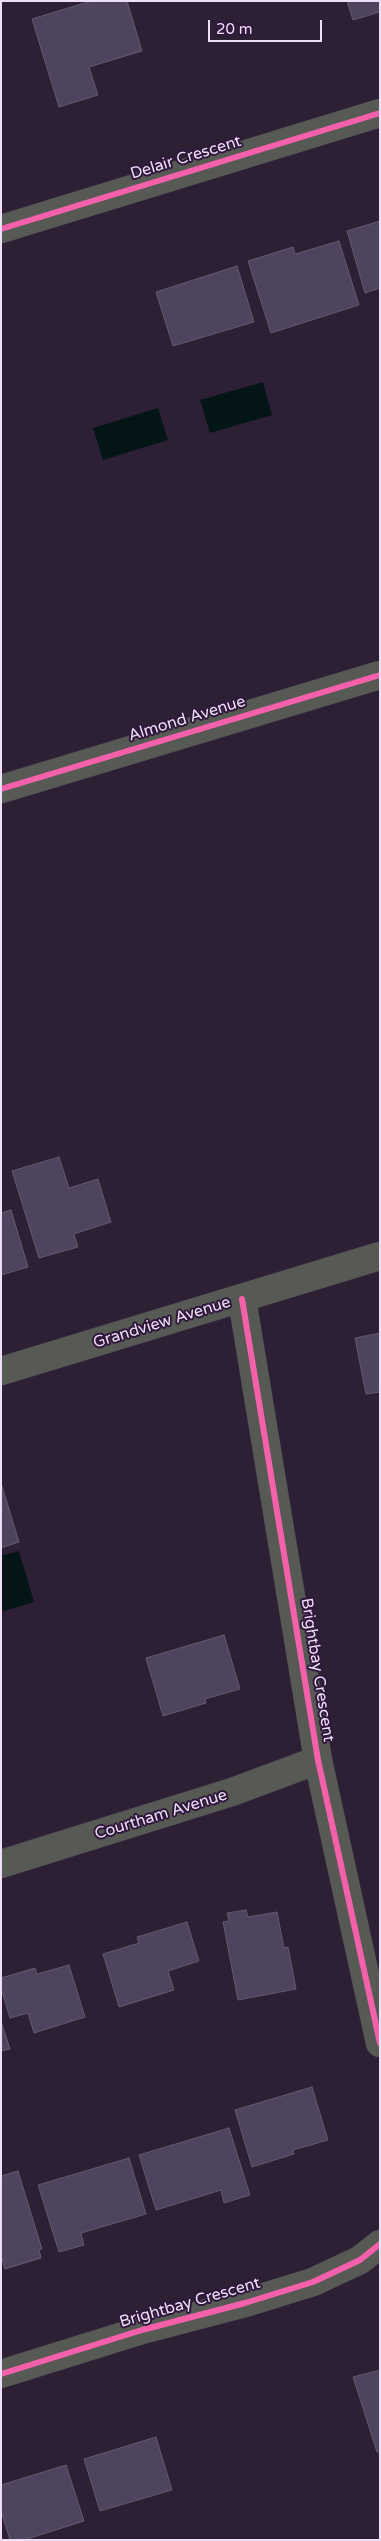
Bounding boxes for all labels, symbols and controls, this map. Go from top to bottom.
scale bar [211,10,325,42]
text: 20 m [216,20,253,38]
street label: Delair Crescent [128,132,244,184]
street label: Almond Avenue [126,692,248,746]
street label: Grandview Avenue [91,1293,233,1353]
street label: Brightbay Crescent [296,1597,338,1743]
street label: Courtham Avenue [92,1786,230,1844]
street label: Brightbay Crescent [117,2274,263,2332]

